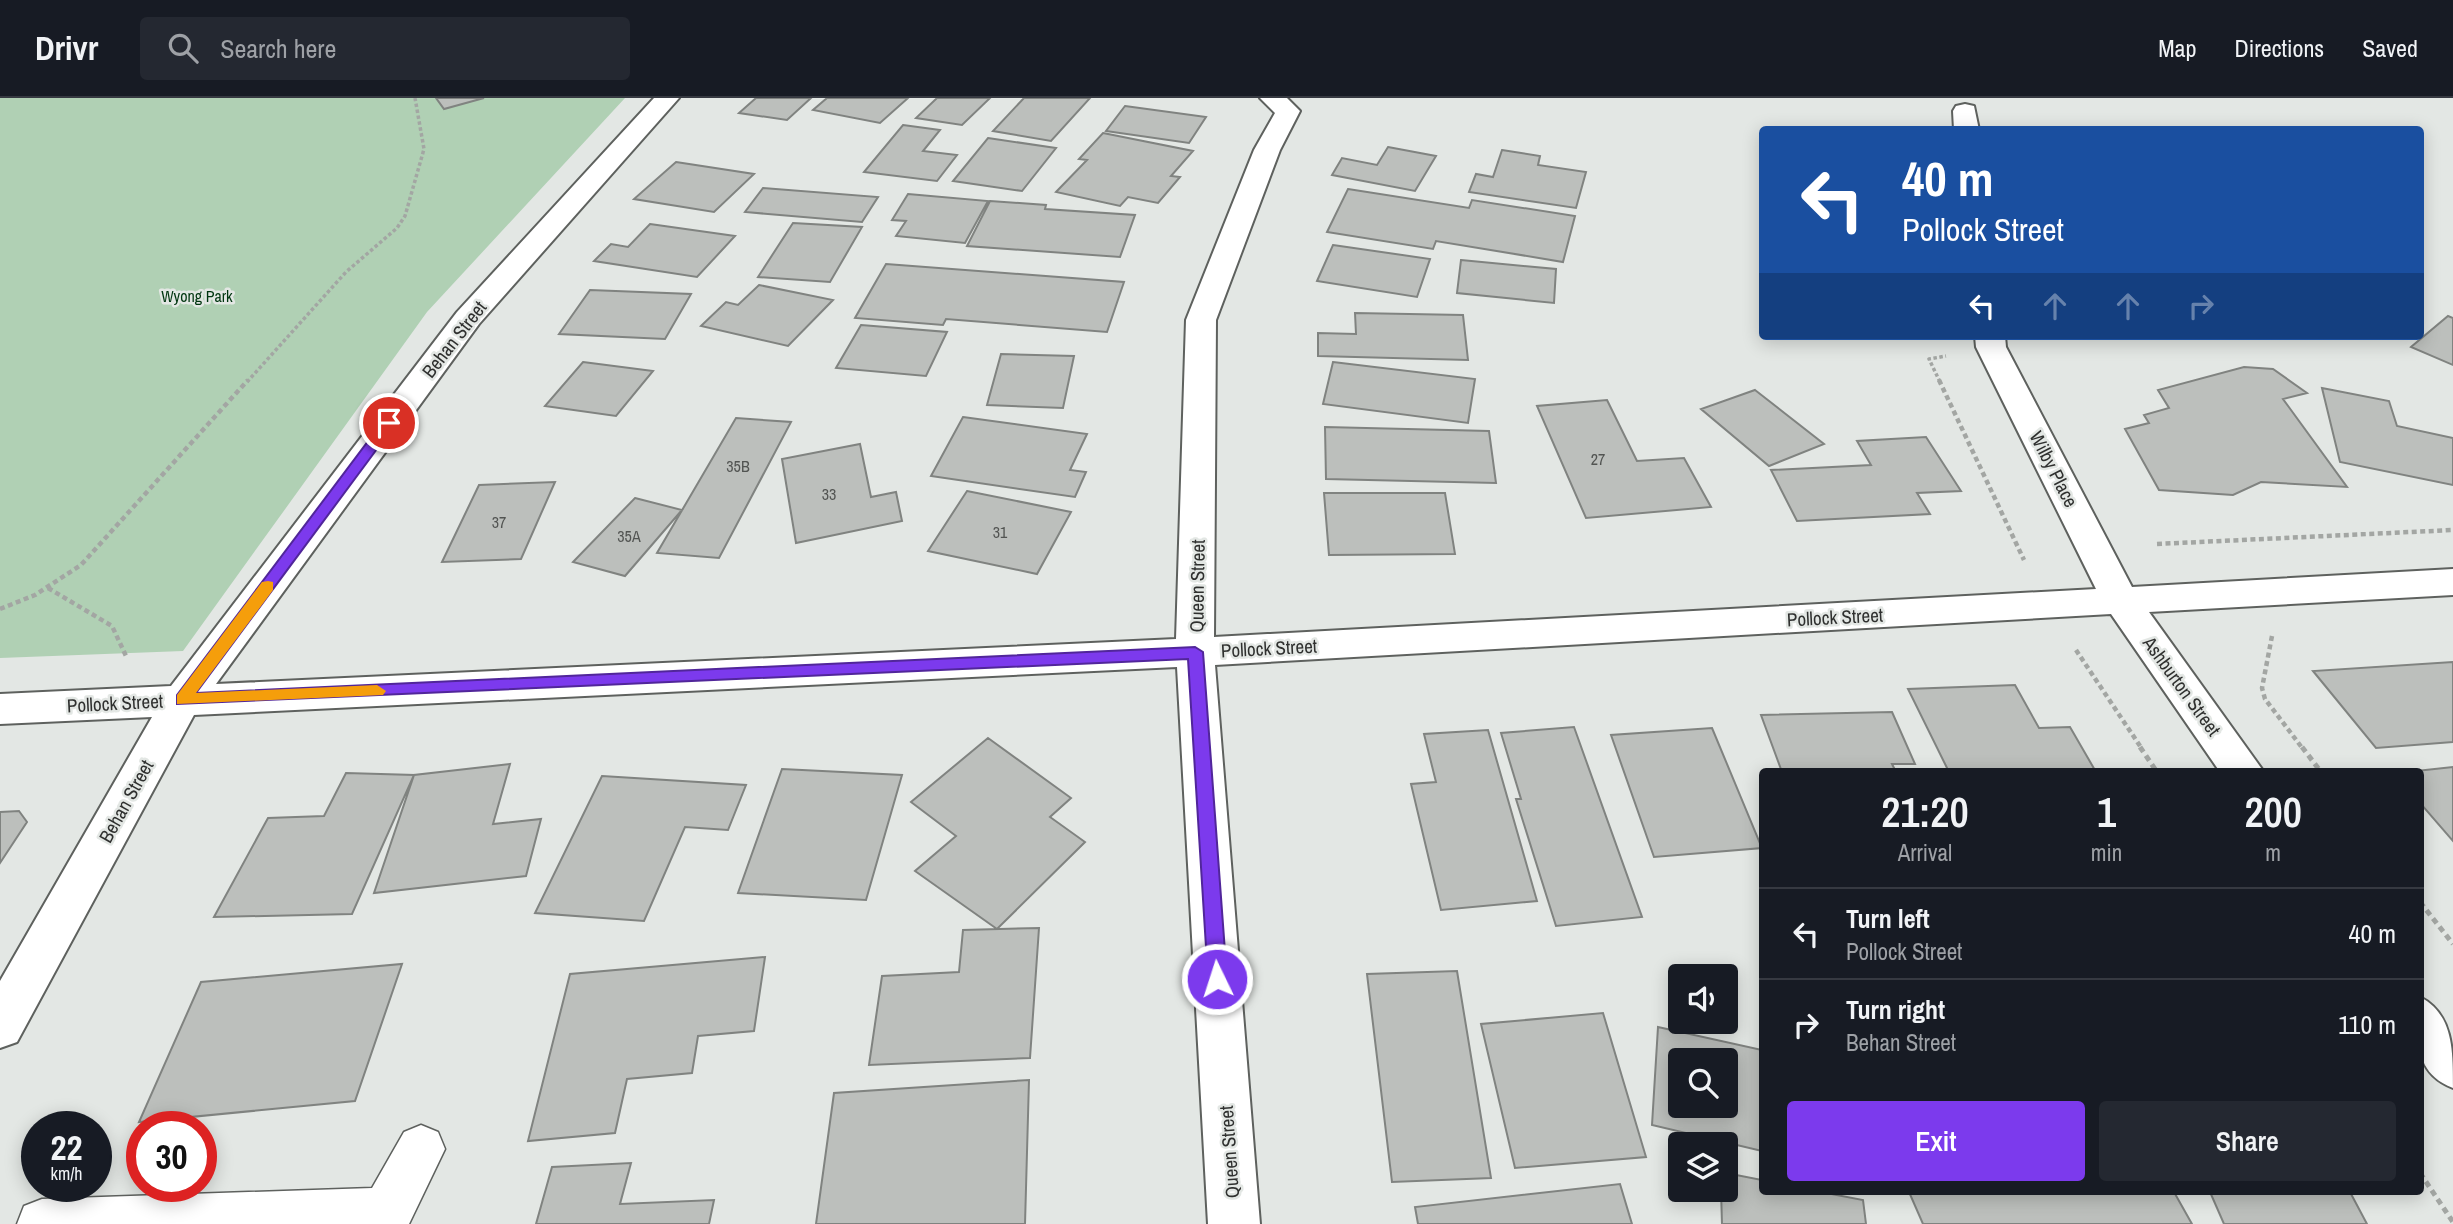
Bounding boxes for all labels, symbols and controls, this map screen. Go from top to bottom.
search box [140,17,630,80]
text: Drivr [35,26,98,70]
icon: search [164,29,202,67]
text: Search here [220,31,336,66]
text: Map [2158,32,2196,64]
text: Directions [2234,32,2324,64]
text: Saved [2362,32,2418,64]
text: 40 m [1902,145,1994,211]
icon: left [1787,154,1878,245]
text: Pollock Street [1902,208,2064,251]
park label: Wyong Park [161,285,233,307]
icon: left [1963,287,2001,325]
icon: ahead [2036,287,2074,325]
icon: ahead [2109,287,2147,325]
icon: right [2182,287,2220,325]
street label: Behan Street [416,295,493,383]
pin [359,393,419,453]
icon: arrive [370,404,408,442]
street label: Wilby Place [2024,426,2084,512]
house number: 27 [1591,448,1605,470]
house number: 35B [726,455,750,477]
house number: 33 [822,483,836,505]
house number: 37 [492,511,506,533]
house number: 31 [993,521,1008,543]
house number: 35A [617,525,641,547]
street label: Queen Street [1183,539,1211,633]
street label: Pollock Street [1786,601,1884,632]
street label: Ashburton Street [2137,630,2227,741]
street label: Pollock Street [1220,632,1318,663]
street label: Pollock Street [66,687,164,718]
street label: Behan Street [93,754,160,847]
text: 21:20 [1881,784,1969,840]
text: 1 [2097,784,2116,840]
text: 200 [2244,784,2302,840]
text: Arrival [1898,837,1952,868]
text: min [2091,837,2122,868]
text: m [2265,837,2281,868]
text: Turn left [1846,901,1930,936]
icon: left [1787,915,1825,953]
text: 40 m [2349,916,2396,951]
text: Pollock Street [1846,936,1962,967]
position arrow [1180,942,1254,1016]
map controls [1668,964,1738,1202]
button: sound [1668,964,1738,1034]
text: Turn right [1846,992,1945,1027]
icon: right [1787,1006,1825,1044]
text: 110 m [2338,1007,2396,1042]
text: Behan Street [1846,1027,1956,1058]
button: search [1668,1048,1738,1118]
button: Exit [1787,1101,2085,1181]
button: Share [2099,1101,2396,1181]
street label: Queen Street [1213,1104,1245,1199]
speed limit sign: 30 [126,1111,217,1202]
text: 22 [51,1124,82,1171]
button: layers [1668,1132,1738,1202]
text: km/h [51,1161,83,1186]

